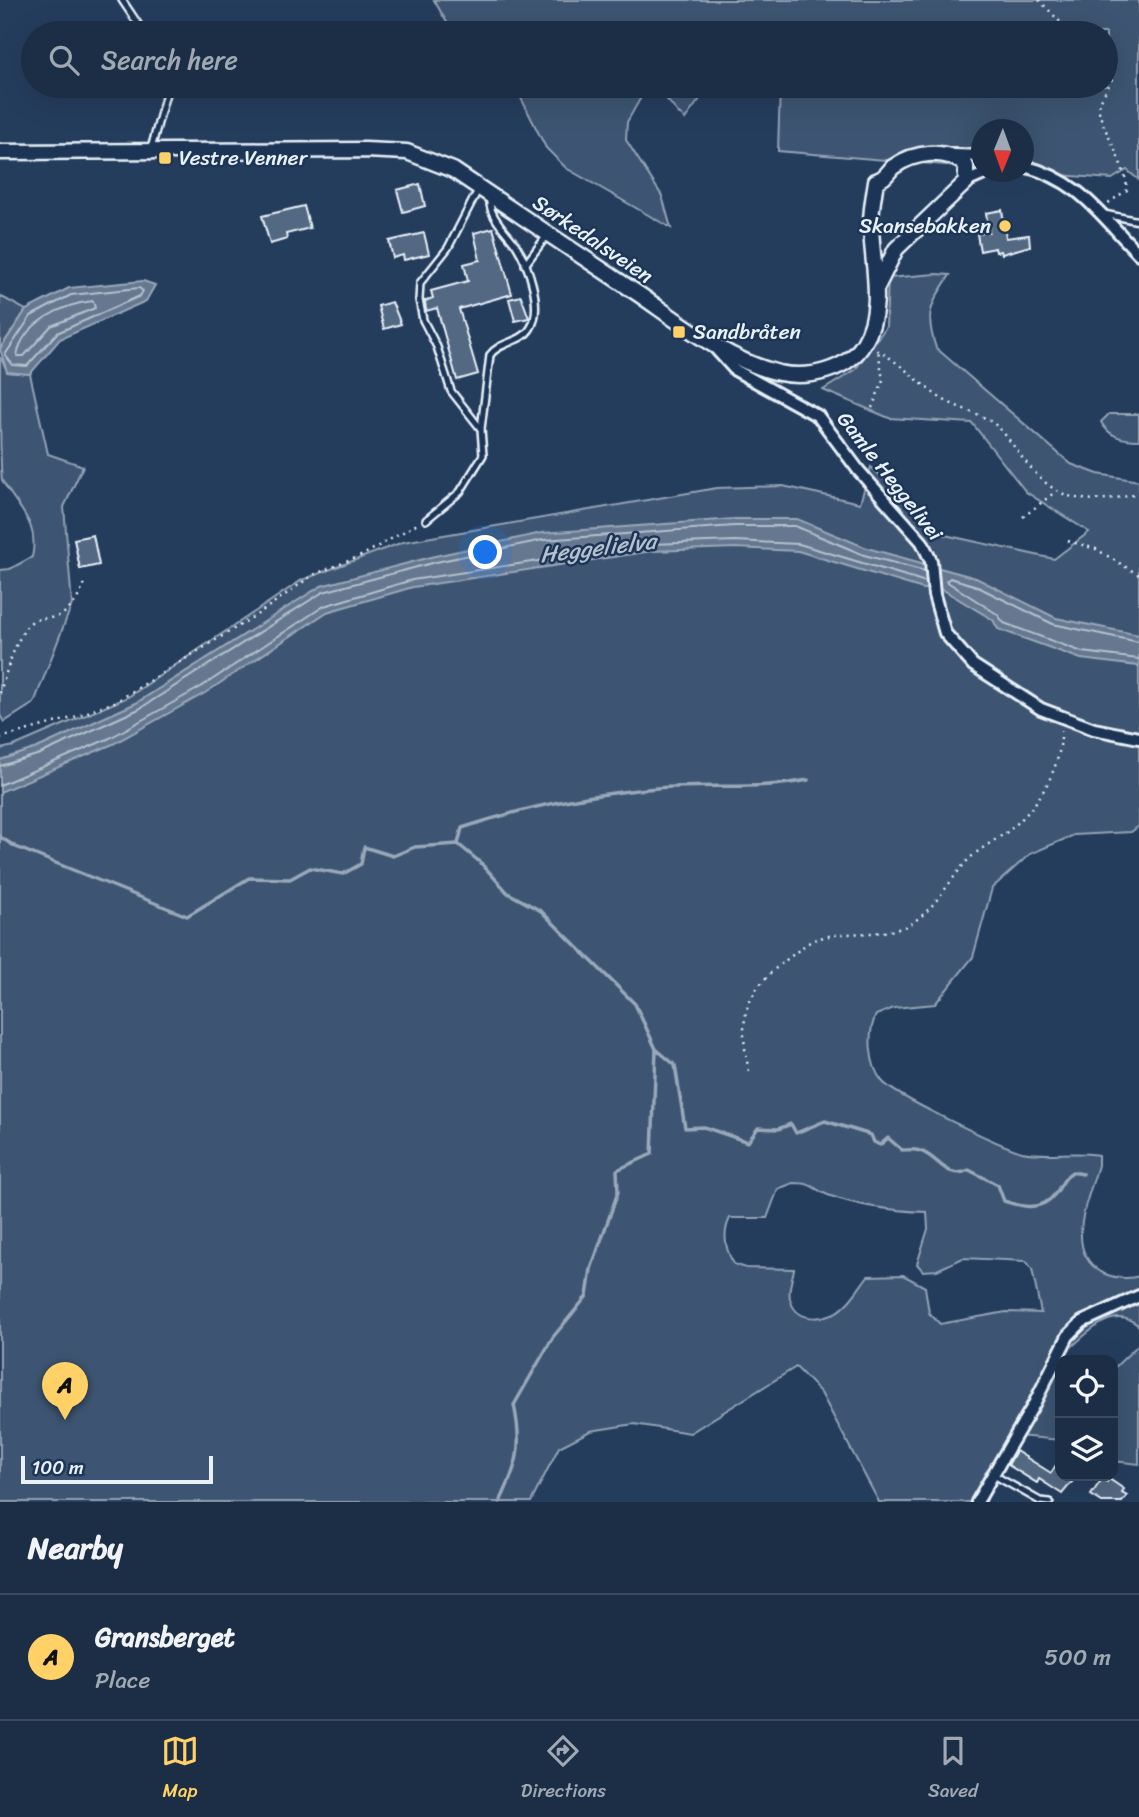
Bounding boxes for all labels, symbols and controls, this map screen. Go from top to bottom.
search box [21,21,1118,98]
text: Search here [101,37,238,83]
icon: search [45,41,83,79]
north arrow [971,119,1034,182]
place label: Vestre Venner [179,139,309,177]
marker: Vestre Venner [157,150,173,166]
street label: Sørkedalsveien [525,184,661,294]
place label: Skansebakken [859,207,991,245]
marker: Skansebakken [997,218,1013,234]
place label: Sandbråten [693,313,801,351]
marker: Sandbråten [671,324,687,340]
street label: Gamle Heggelivei [827,403,954,550]
water label: Heggelielva [538,520,662,575]
your location [468,535,502,569]
map controls [1055,1355,1118,1481]
button: locate [1055,1355,1118,1418]
pin: A [42,1362,88,1420]
button: layers [1055,1418,1118,1481]
text: 100 m [32,1451,84,1484]
scale bar [21,1453,214,1485]
text: Nearby [28,1521,123,1575]
text: Gransberget [95,1614,235,1660]
text: A [43,1637,59,1678]
text: 500 m [1044,1637,1111,1678]
text: Place [95,1660,150,1701]
tab: Map [161,1732,199,1807]
tab: Directions [521,1732,606,1807]
tab: Saved [928,1732,978,1807]

